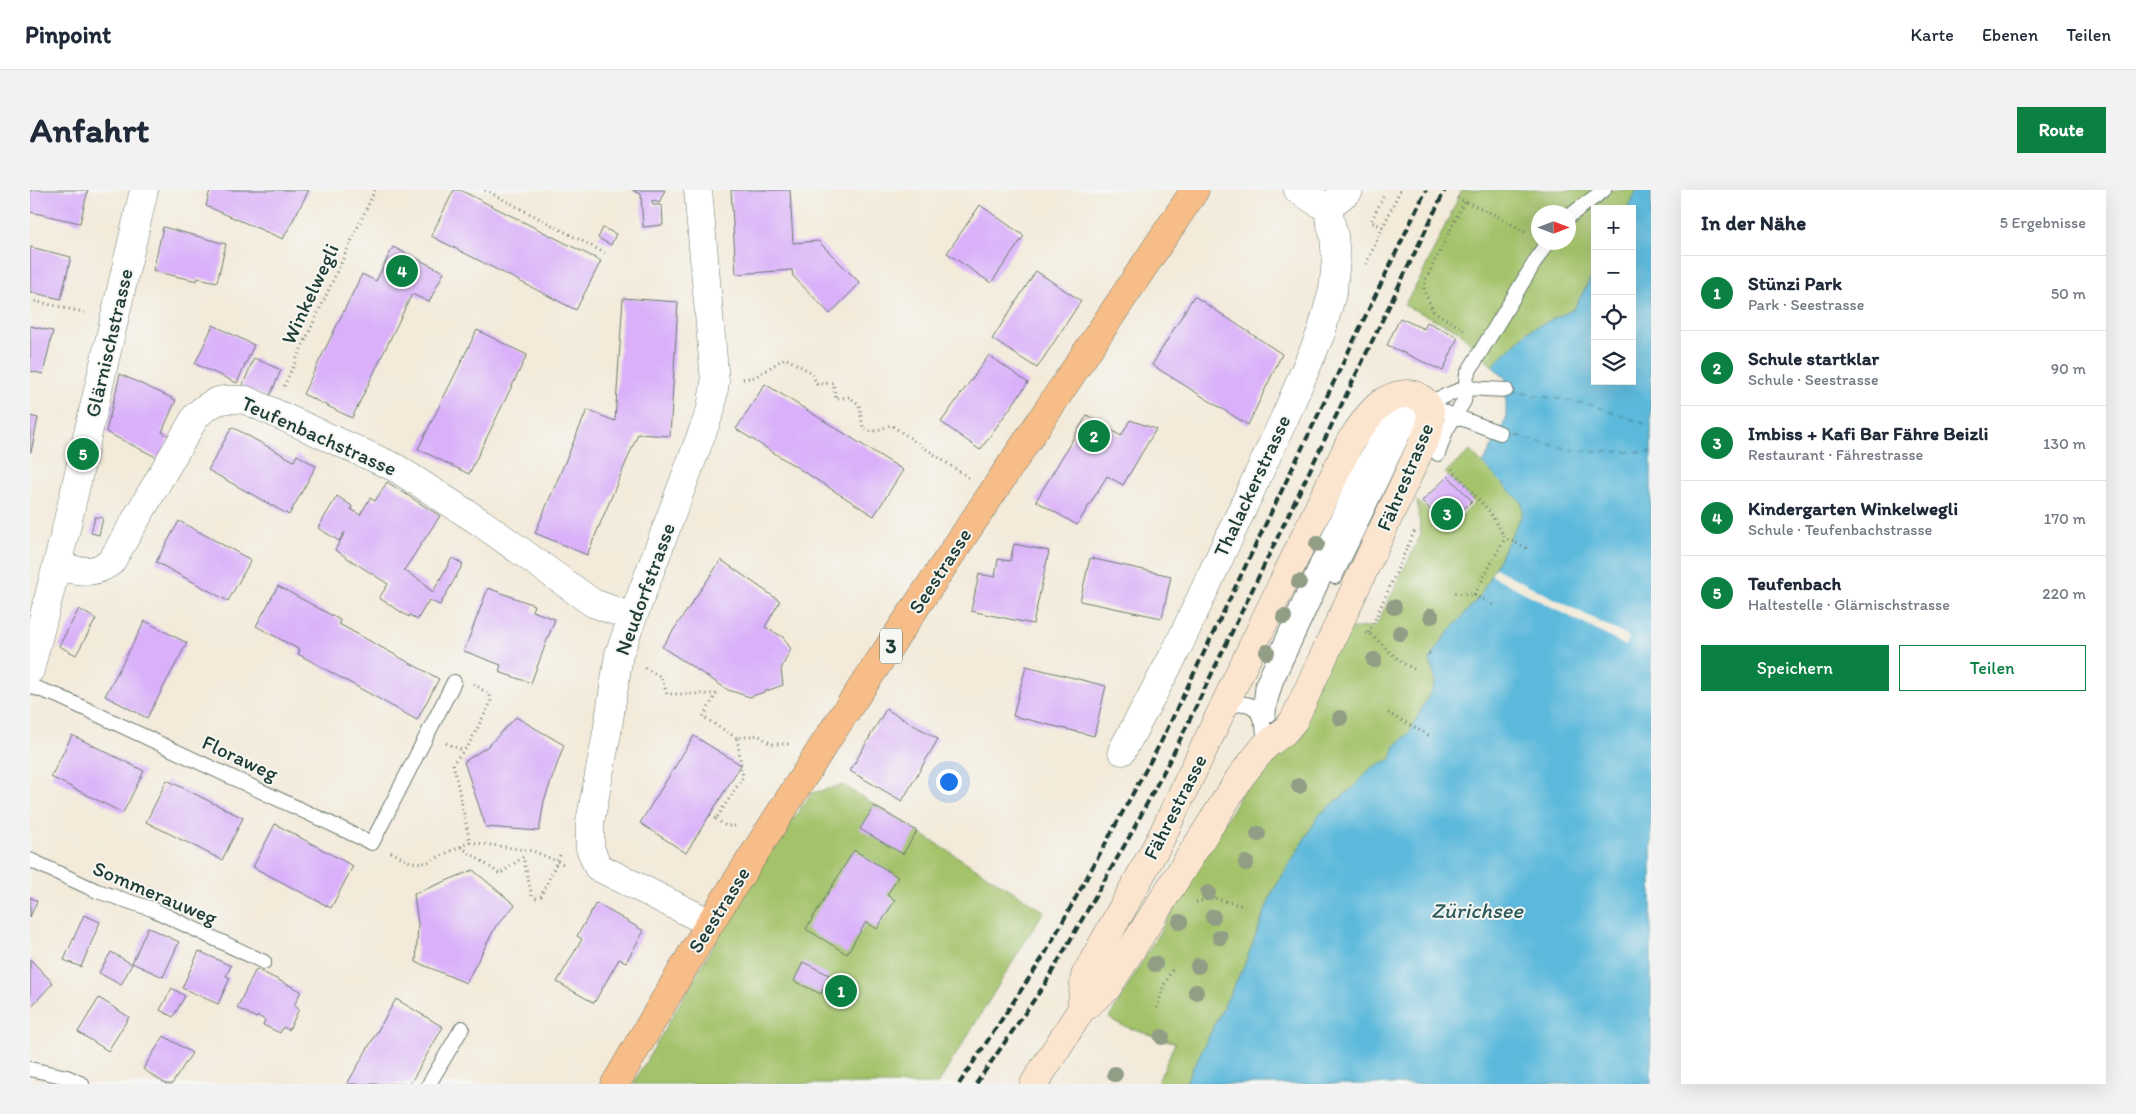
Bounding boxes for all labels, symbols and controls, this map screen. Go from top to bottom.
text: Pinpoint [25,20,111,49]
text: Karte [1911,24,1954,46]
text: Ebenen [1982,24,2038,46]
text: Teilen [2066,24,2111,46]
button: Route [2017,107,2106,153]
text: Anfahrt [30,109,149,151]
north arrow [1531,205,1576,250]
map controls [1591,205,1636,385]
button: + [1591,205,1636,250]
text: In der Nähe [1701,210,1806,235]
text: 5 Ergebnisse [2000,213,2086,232]
street label: Winkelwegli [275,239,344,348]
button: − [1591,250,1636,295]
pin: 4 [386,252,418,290]
street label: Glärnischstrasse [79,266,138,420]
text: Stünzi Park [1748,272,1842,295]
text: 1 [1713,284,1721,303]
text: 50 m [2051,284,2086,303]
button: locate [1591,295,1636,340]
text: Park · Seestrasse [1748,295,1864,314]
button: layers [1591,340,1636,385]
text: Schule startklar [1748,347,1879,370]
text: 2 [1713,359,1721,378]
text: 90 m [2051,359,2086,378]
text: Schule · Seestrasse [1748,370,1879,389]
street label: Teufenbachstrasse [238,390,401,481]
street label: Thalackerstrasse [1208,411,1295,561]
pin: 2 [1078,417,1110,455]
street label: Fährestrasse [1371,419,1438,535]
text: Imbiss + Kafi Bar Fähre Beizli [1748,422,1988,445]
text: 3 [1713,434,1721,453]
text: 130 m [2043,434,2086,453]
pin: 5 [67,435,99,473]
text: Restaurant · Fährestrasse [1748,445,1923,464]
pin: 3 [1431,495,1463,533]
text: Kindergarten Winkelwegli [1748,497,1958,520]
text: 4 [1712,509,1722,528]
text: 170 m [2044,509,2086,528]
street label: Neudorfstrasse [609,519,680,658]
text: Schule · Teufenbachstrasse [1748,520,1932,539]
street label: Seestrasse [903,523,976,618]
text: Teufenbach [1748,572,1841,595]
text: 5 [1713,584,1721,603]
text: 220 m [2042,584,2086,603]
text: Haltestelle · Glärnischstrasse [1748,595,1950,614]
road number: 3 [880,628,902,664]
button: Speichern [1701,645,1889,691]
button: Teilen [1899,645,2086,691]
street label: Floraweg [198,729,282,786]
street label: Fährestrasse [1137,750,1212,864]
your location [936,769,962,795]
street label: Sommerauweg [89,855,221,930]
street label: Seestrasse [682,862,755,957]
water label: Zürichsee [1431,897,1524,924]
pin: 1 [825,972,857,1010]

